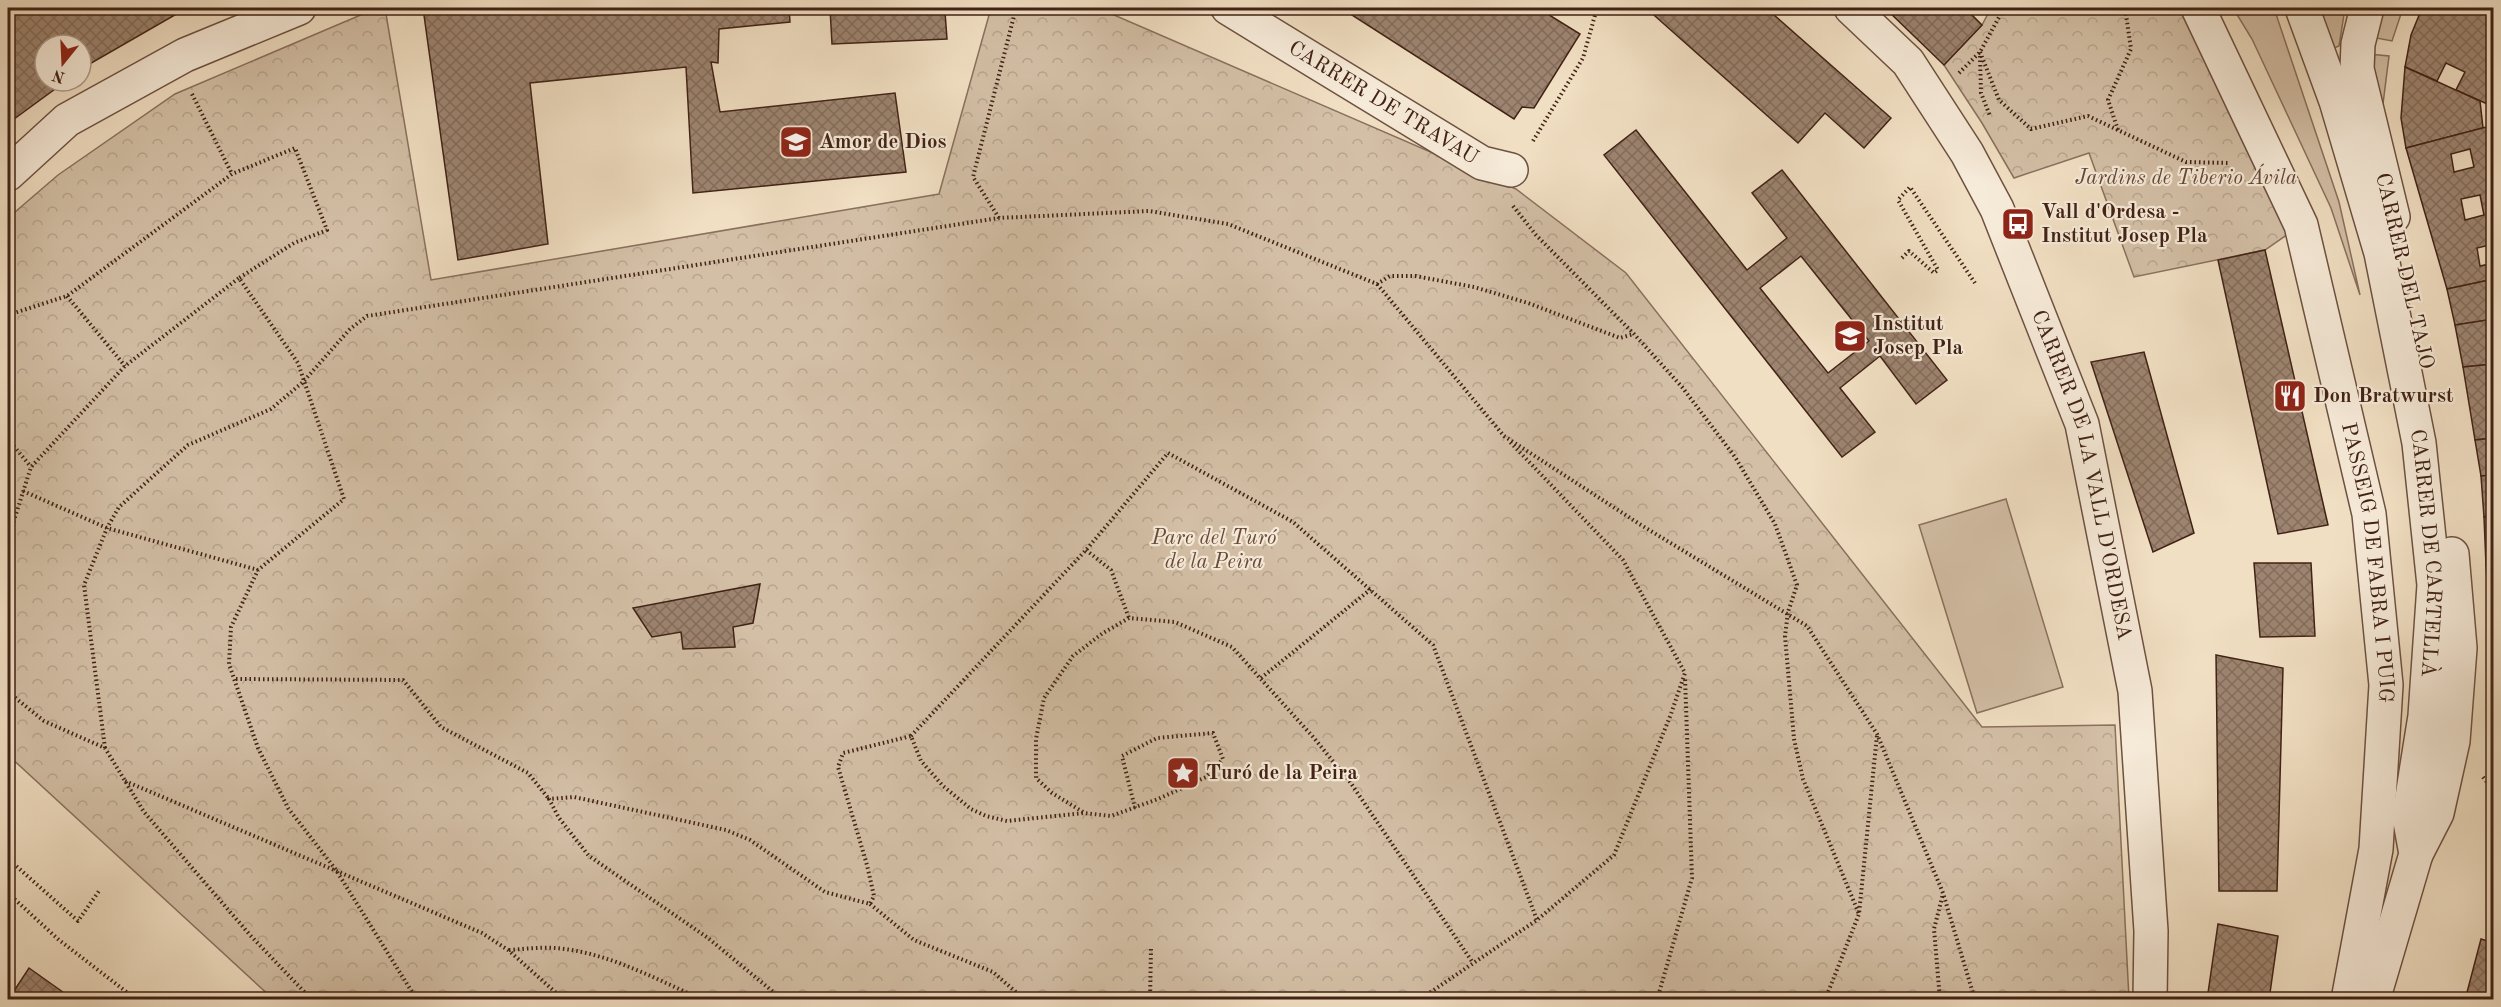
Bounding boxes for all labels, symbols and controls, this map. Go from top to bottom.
north arrow [33,33,93,93]
street label: CARRER DE TRAVAU [1285,37,1482,169]
text: N [50,66,67,85]
school or university icon: Amor de Dios [778,124,814,160]
place label: Amor de Dios [819,132,947,153]
park label: Jardins de Tiberio Ávila [2075,163,2297,189]
street label: CARRER DEL TAJO [2371,171,2437,371]
place label: Vall d'Ordesa - Institut Josep Pla [2041,202,2208,247]
bus stop icon: Vall d'Ordesa - Institut Josep Pla [2000,206,2036,242]
street label: CARRER DE LA VALL D'ORDESA [2028,307,2135,642]
place label: Institut Josep Pla [1873,314,1963,359]
school or university icon: Institut Josep Pla [1832,318,1868,354]
restaurant icon: Don Bratwurst [2272,378,2308,414]
place label: Don Bratwurst [2313,386,2454,407]
street label: PASSEIG DE FABRA I PUIG [2337,420,2397,703]
street label: CARRER DE CARTELLÀ [2406,427,2445,678]
park label: Parc del Turó de la Peira [1151,528,1278,573]
place icon: Turó de la Peira [1165,755,1201,791]
place label: Turó de la Peira [1206,763,1358,784]

